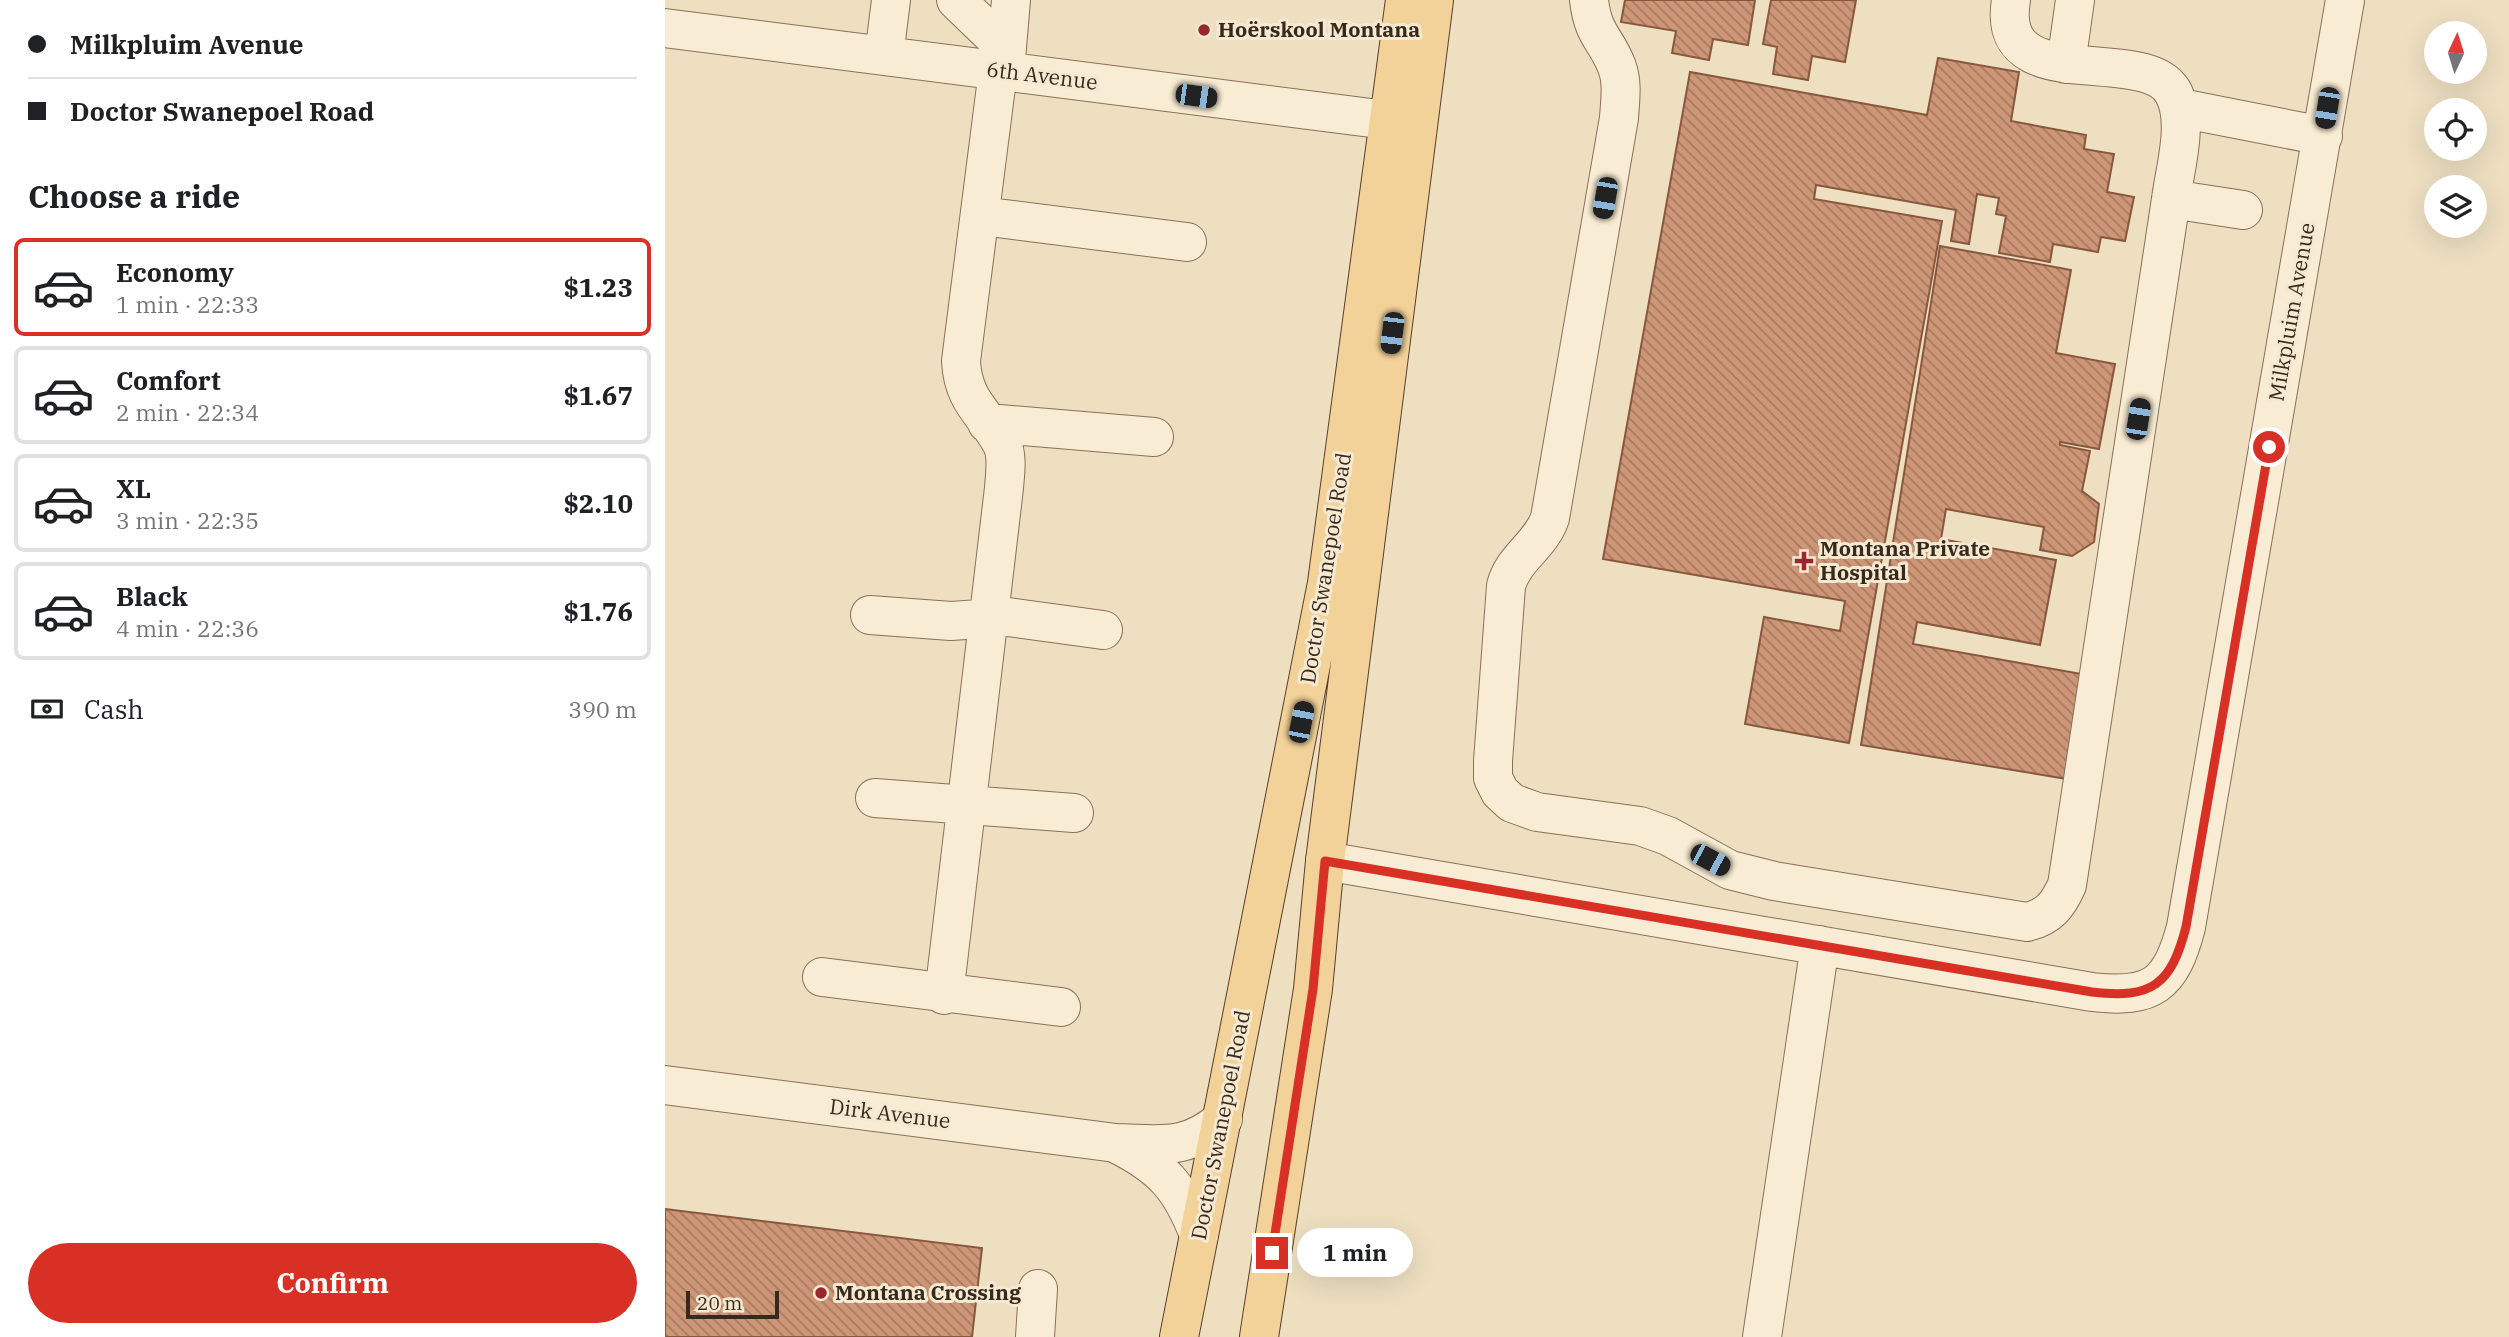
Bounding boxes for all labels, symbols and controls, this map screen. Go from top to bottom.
place label: Hoërskool Montana [1218,15,1420,43]
north arrow [2424,21,2487,84]
map controls [2424,21,2487,238]
marker: Hoërskool Montana [1196,22,1212,38]
text: Milkpluim Avenue [70,27,304,61]
street label: 6th Avenue [985,54,1099,96]
car [1174,83,1219,109]
car [2314,86,2341,130]
text: Doctor Swanepoel Road [70,94,374,128]
button: locate [2424,98,2487,161]
text: Choose a ride [28,175,240,217]
car [1592,175,1619,221]
button: layers [2424,175,2487,238]
street label: Milkpluim Avenue [2262,220,2321,403]
text: Economy [116,255,234,289]
icon: car [32,256,95,319]
text: $1.23 [563,270,633,304]
text: 1 min · 22:33 [116,289,259,319]
car [1380,311,1405,355]
text: Comfort [116,363,221,397]
icon: car [32,364,95,427]
text: $1.67 [563,378,633,412]
text: 2 min · 22:34 [116,397,259,427]
car [2125,397,2152,441]
route start [2253,431,2285,463]
street label: Doctor Swanepoel Road [1293,450,1357,685]
text: XL [116,471,151,505]
icon: car [32,472,95,535]
text: $2.10 [563,486,633,520]
text: 3 min · 22:35 [116,505,259,535]
place label: Montana Private Hospital [1820,534,1990,586]
marker: Montana Private Hospital [1794,551,1814,571]
text: Black [116,579,188,613]
icon: car [32,580,95,643]
text: $1.76 [563,594,633,628]
text: 4 min · 22:36 [116,613,259,643]
icon: cash [28,690,66,728]
text: Cash [84,692,144,726]
text: 390 m [568,694,637,724]
car [1287,699,1316,745]
car [1687,841,1734,879]
street label: Doctor Swanepoel Road [1184,1007,1256,1242]
street label: Dirk Avenue [828,1092,952,1134]
callout: 1 min [1297,1228,1412,1278]
route end [1256,1237,1288,1269]
text: 1 min [1323,1237,1387,1267]
button: Confirm [28,1243,637,1323]
place label: Montana Crossing [835,1278,1022,1306]
marker: Montana Crossing [813,1285,829,1301]
scale bar [686,1288,779,1320]
text: 20 m [697,1291,742,1315]

